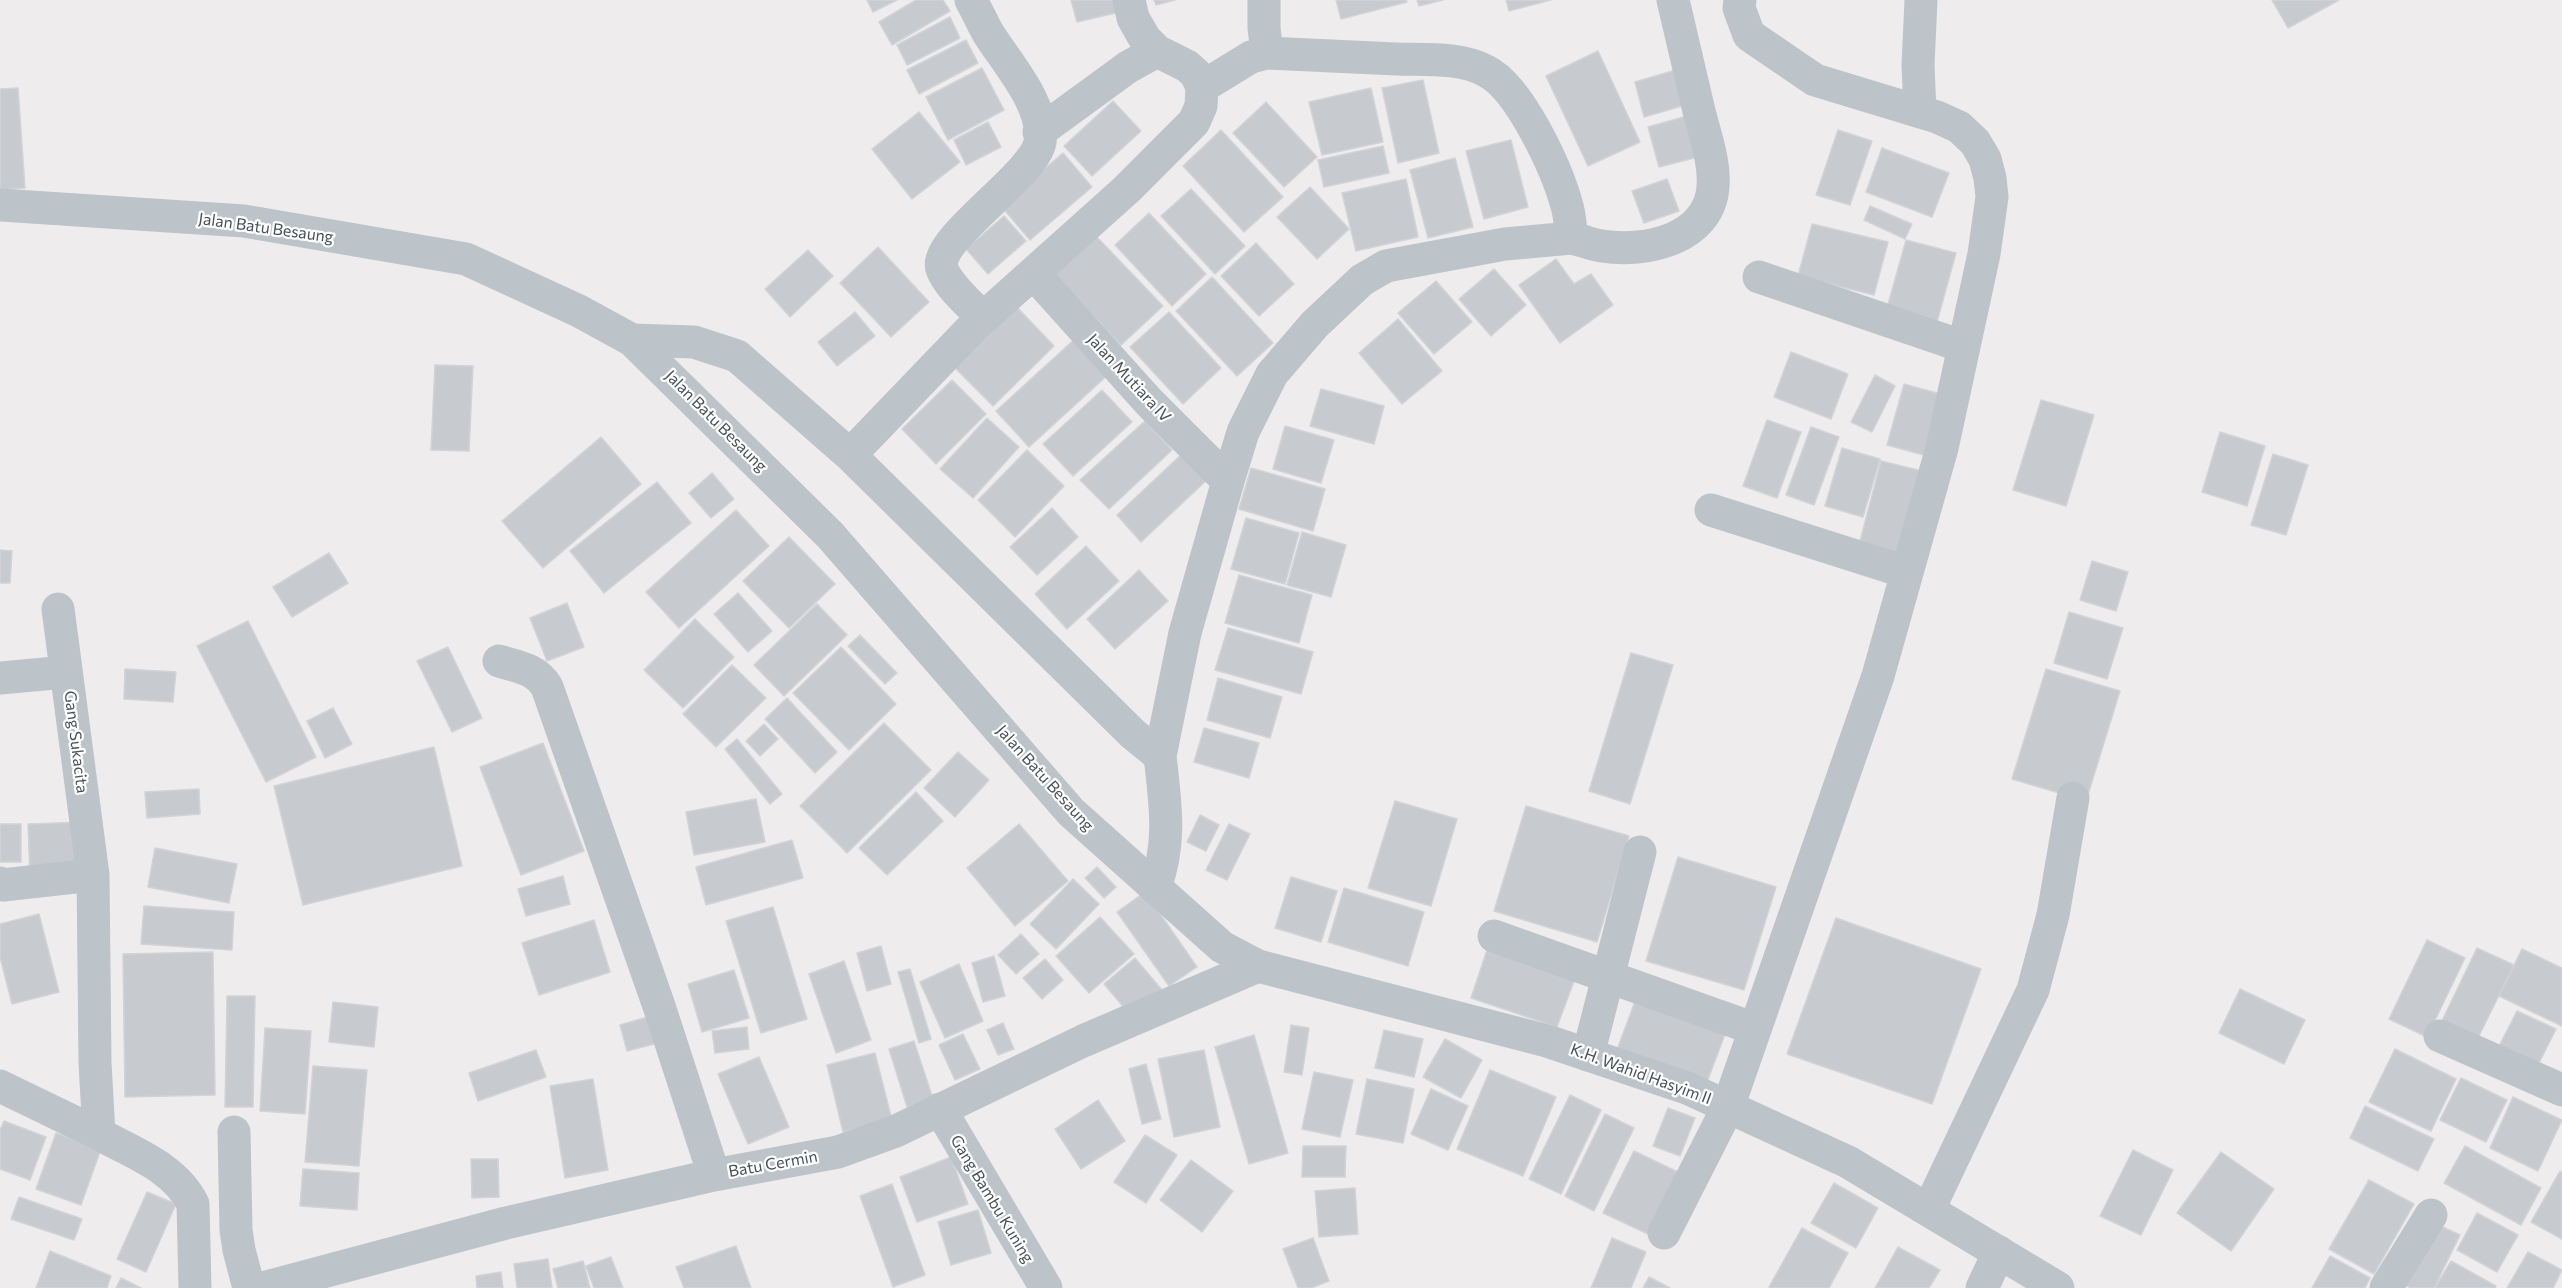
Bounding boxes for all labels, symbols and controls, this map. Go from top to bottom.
street label: Jalan Batu Besaung [197,209,335,247]
street label: Jalan Mutiara IV [1083,330,1175,426]
street label: Jalan Batu Besaung [661,366,771,476]
street label: Gang Sukacita [60,690,92,794]
street label: Jalan Batu Besaung [992,721,1098,835]
street label: K.H. Wahid Hasyim II [1568,1040,1714,1108]
street label: Gang Bambu Kuning [946,1132,1038,1266]
street label: Batu Cermin [727,1147,819,1181]

